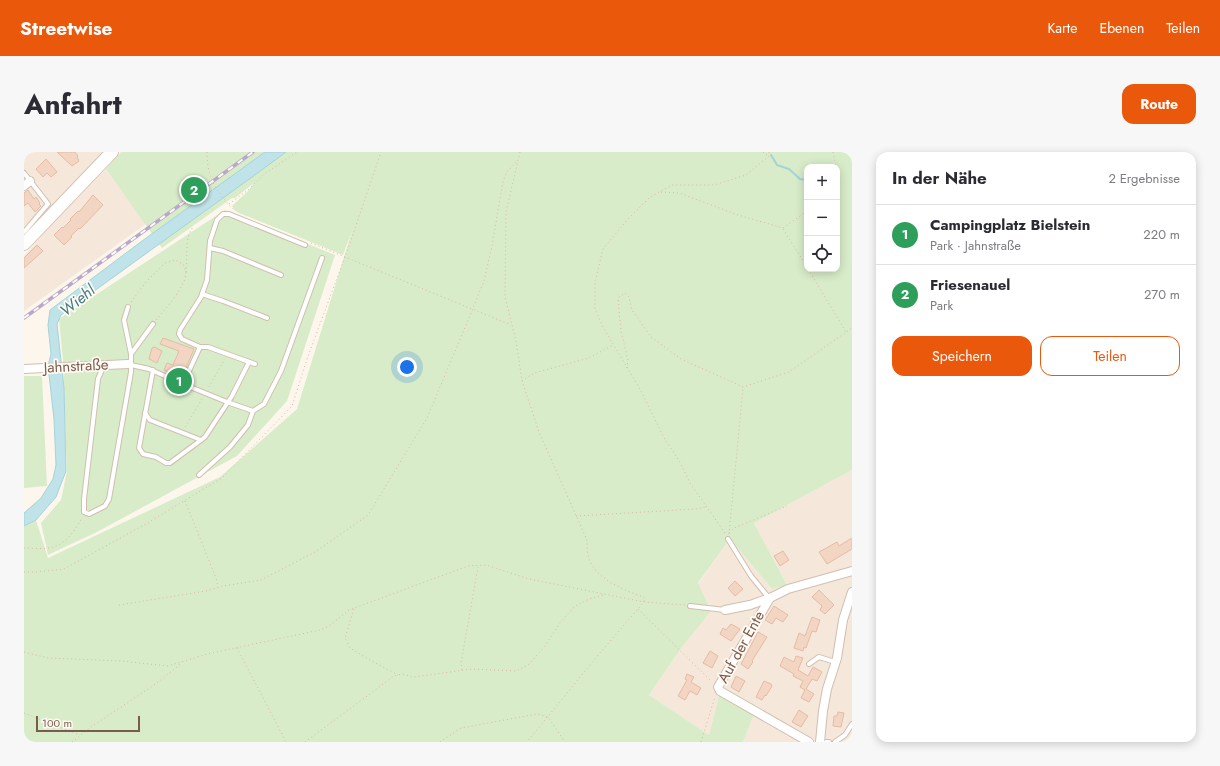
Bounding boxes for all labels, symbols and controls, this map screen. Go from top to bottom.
text: Streetwise [20,15,113,42]
text: Karte [1047,18,1077,38]
text: Ebenen [1099,18,1144,38]
text: Teilen [1166,18,1200,38]
text: Anfahrt [24,84,122,125]
button: Route [1122,84,1196,124]
map controls [804,164,840,272]
button: + [804,164,840,200]
text: In der Nähe [892,166,987,190]
text: 2 Ergebnisse [1108,169,1180,188]
pin: 2 [181,175,207,205]
button: − [804,200,840,236]
text: Campingplatz Bielstein [930,214,1090,236]
text: 1 [902,225,908,244]
text: 220 m [1143,225,1180,244]
button: locate [804,236,840,272]
text: Park · Jahnstraße [930,236,1021,255]
text: Friesenauel [930,274,1010,296]
water label: Wiehl [55,278,101,322]
text: 2 [901,285,909,304]
text: 270 m [1144,285,1180,304]
text: Park [930,296,953,315]
button: Speichern [892,336,1032,376]
button: Teilen [1040,336,1180,376]
street label: Jahnstraße [41,353,109,379]
your location [397,357,417,377]
pin: 1 [166,366,192,396]
street label: Auf der Ente [712,607,770,687]
scale bar [36,714,140,733]
text: 100 m [42,715,72,731]

